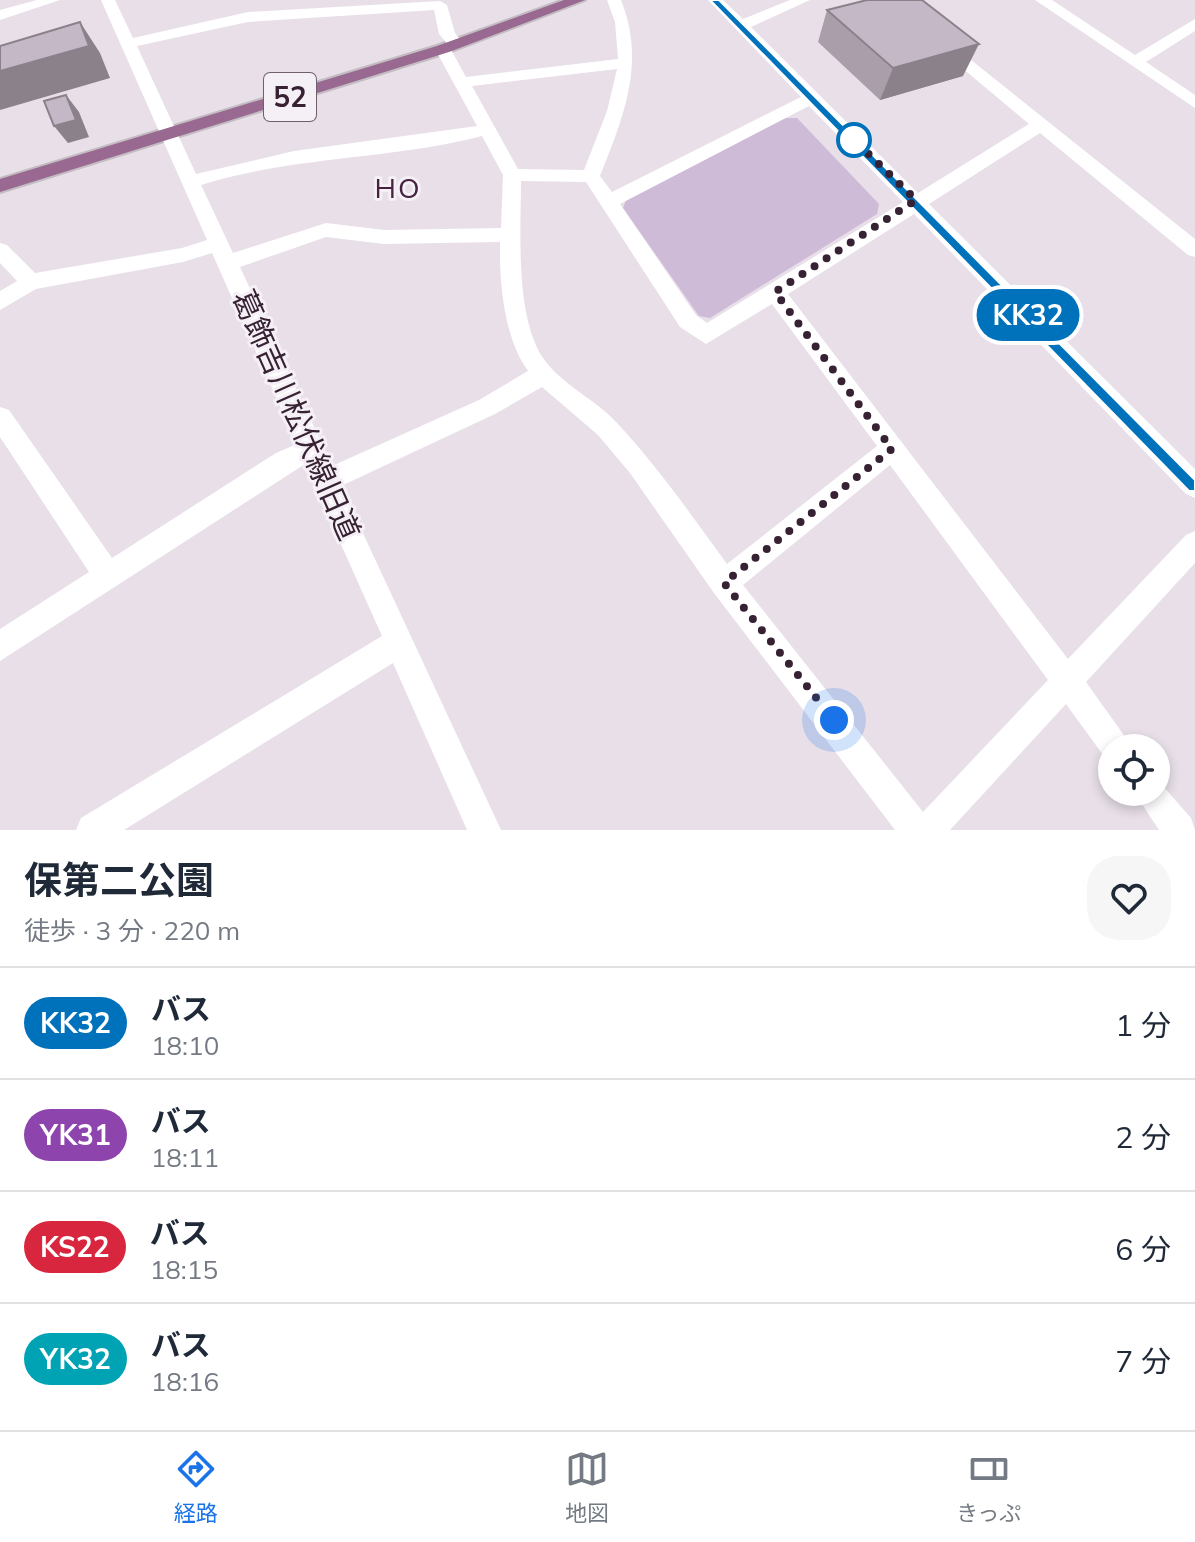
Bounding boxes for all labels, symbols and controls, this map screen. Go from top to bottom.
road number: 52 [264,73,316,121]
unlabelled marker [837,123,871,157]
district label: HO [374,170,422,205]
street label: 葛飾吉川松伏線旧道 [225,284,369,546]
line badge: KK32 [972,289,1084,341]
text: KK32 [993,297,1063,332]
your location [814,700,854,740]
map controls [1098,734,1170,806]
button: locate [1098,734,1170,806]
text: 保第二公園 [24,856,214,904]
button: heart [1087,856,1171,940]
text: 徒歩 · 3 分 · 220 m [24,914,240,947]
text: バス [151,990,211,1028]
text: KK32 [40,1005,111,1040]
text: 1 分 [1115,1006,1171,1044]
text: 18:10 [151,1029,219,1062]
text: バス [151,1102,211,1140]
text: YK31 [40,1117,111,1152]
text: 2 分 [1115,1118,1171,1156]
text: 18:11 [151,1141,219,1174]
text: バス [150,1214,210,1252]
text: KS22 [40,1229,110,1264]
text: 6 分 [1115,1230,1171,1268]
text: 18:15 [150,1253,218,1286]
text: バス [151,1326,211,1364]
text: YK32 [40,1341,111,1376]
text: 7 分 [1115,1342,1171,1380]
text: 18:16 [151,1365,219,1398]
tab: 経路 [174,1447,218,1527]
tab: 地図 [565,1447,609,1527]
tab: きっぷ [956,1447,1021,1527]

